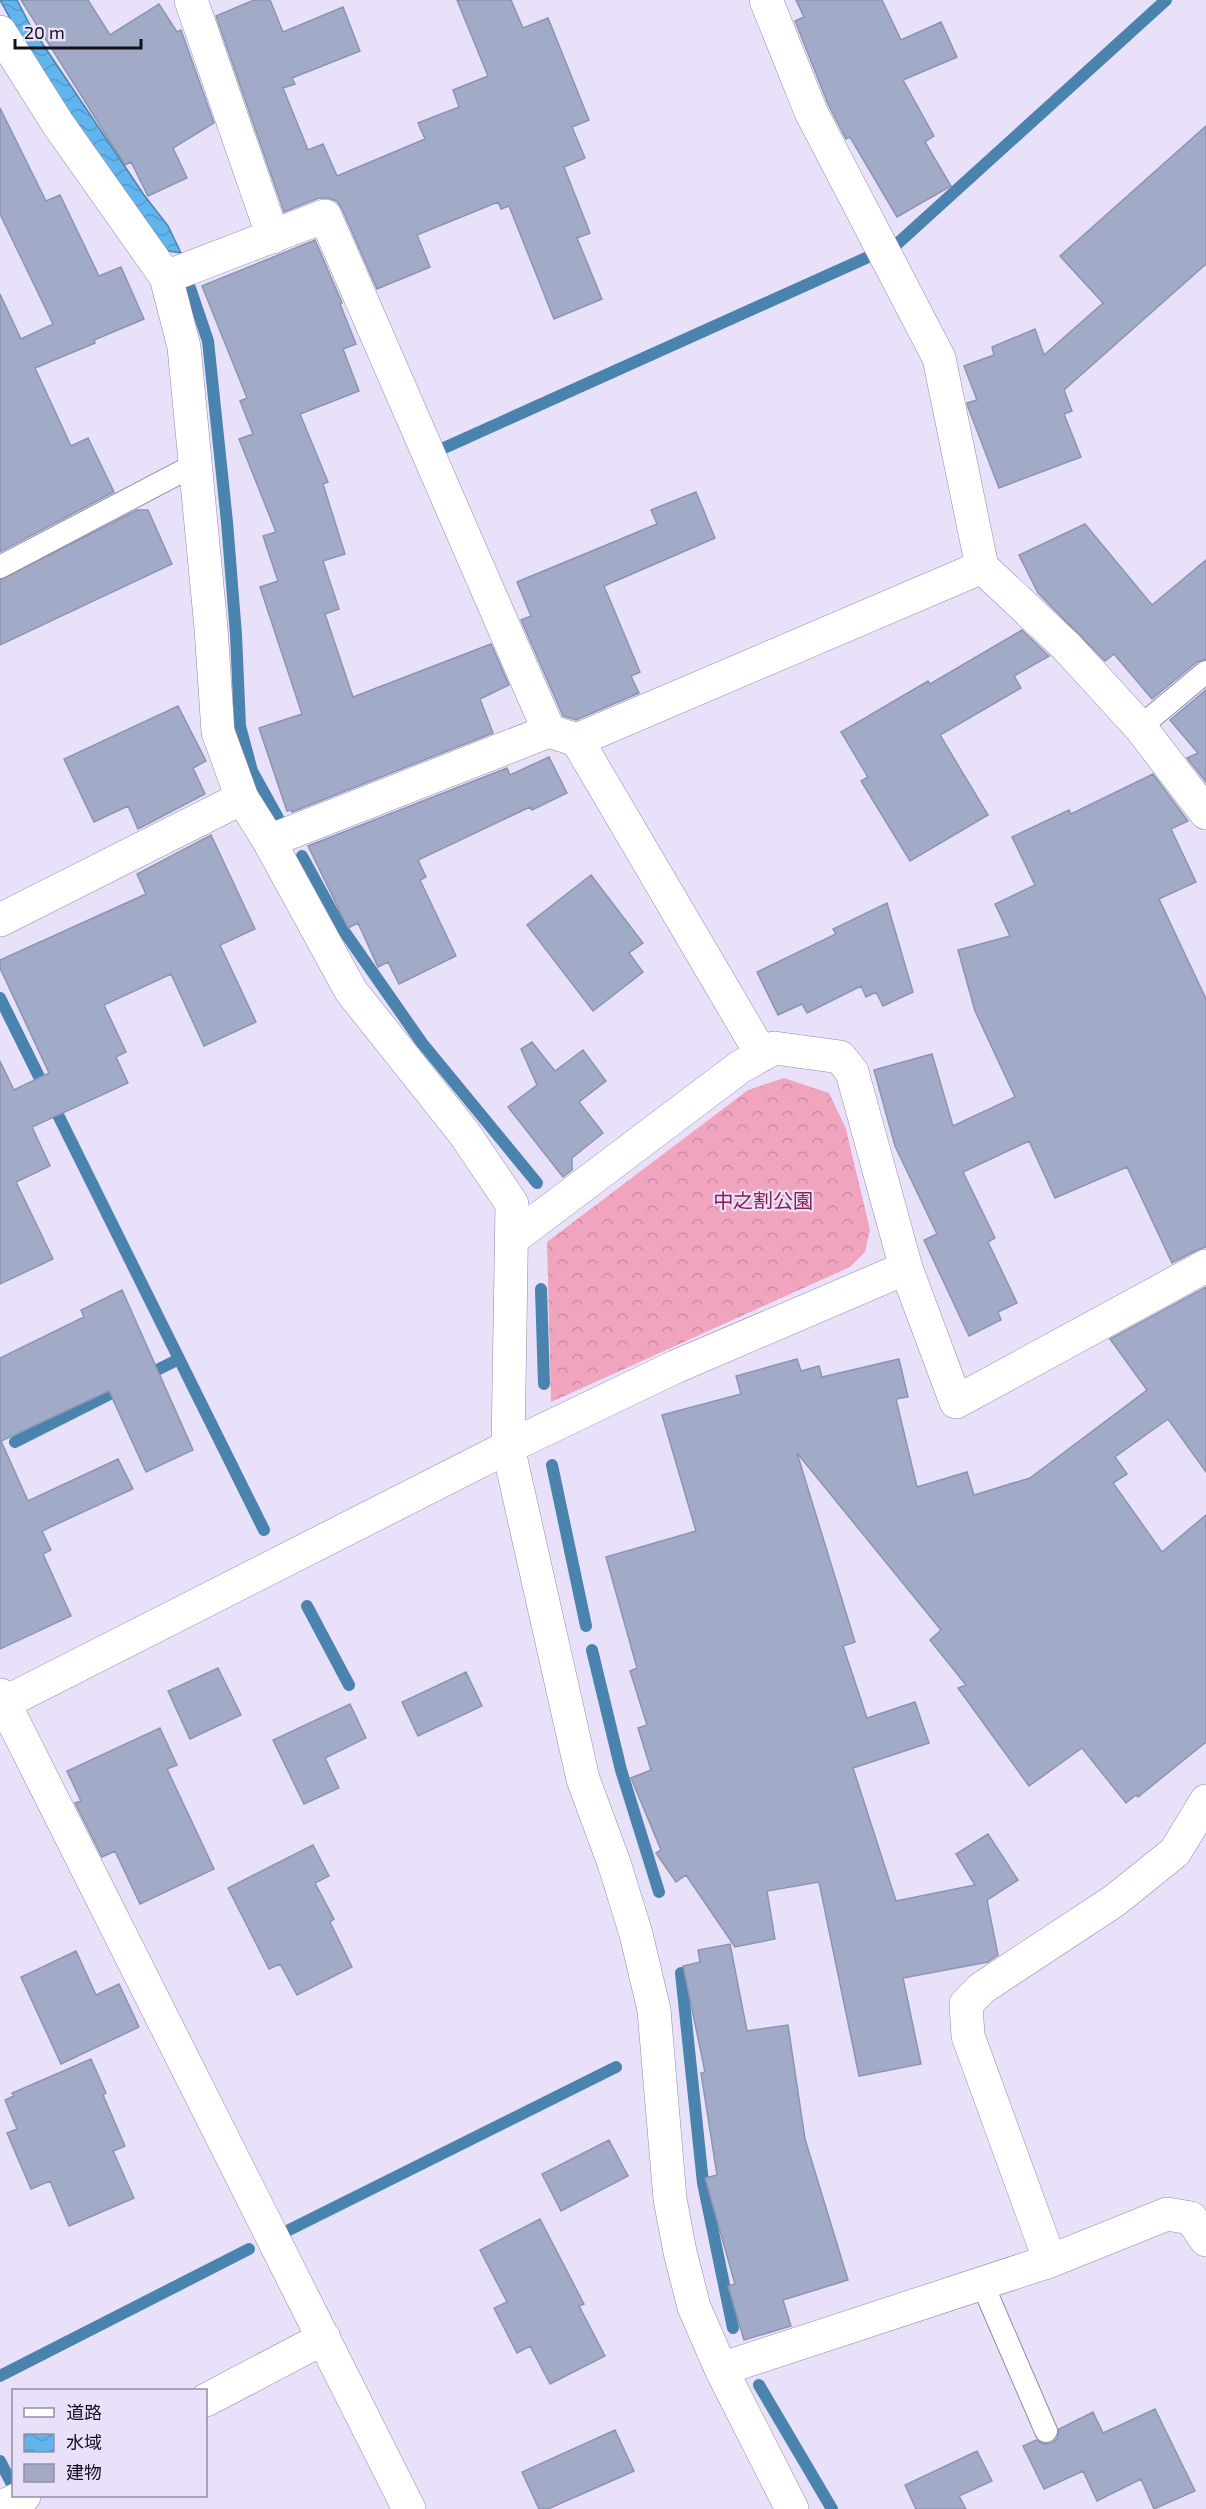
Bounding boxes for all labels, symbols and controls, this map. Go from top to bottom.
scale bar [15,12,141,50]
text: 20 m [24,21,65,43]
park label: 中之割公園 [713,1188,813,1212]
legend [12,2389,207,2497]
text: 道路 [66,2401,102,2423]
text: 水域 [66,2431,102,2453]
text: 建物 [66,2461,102,2483]

